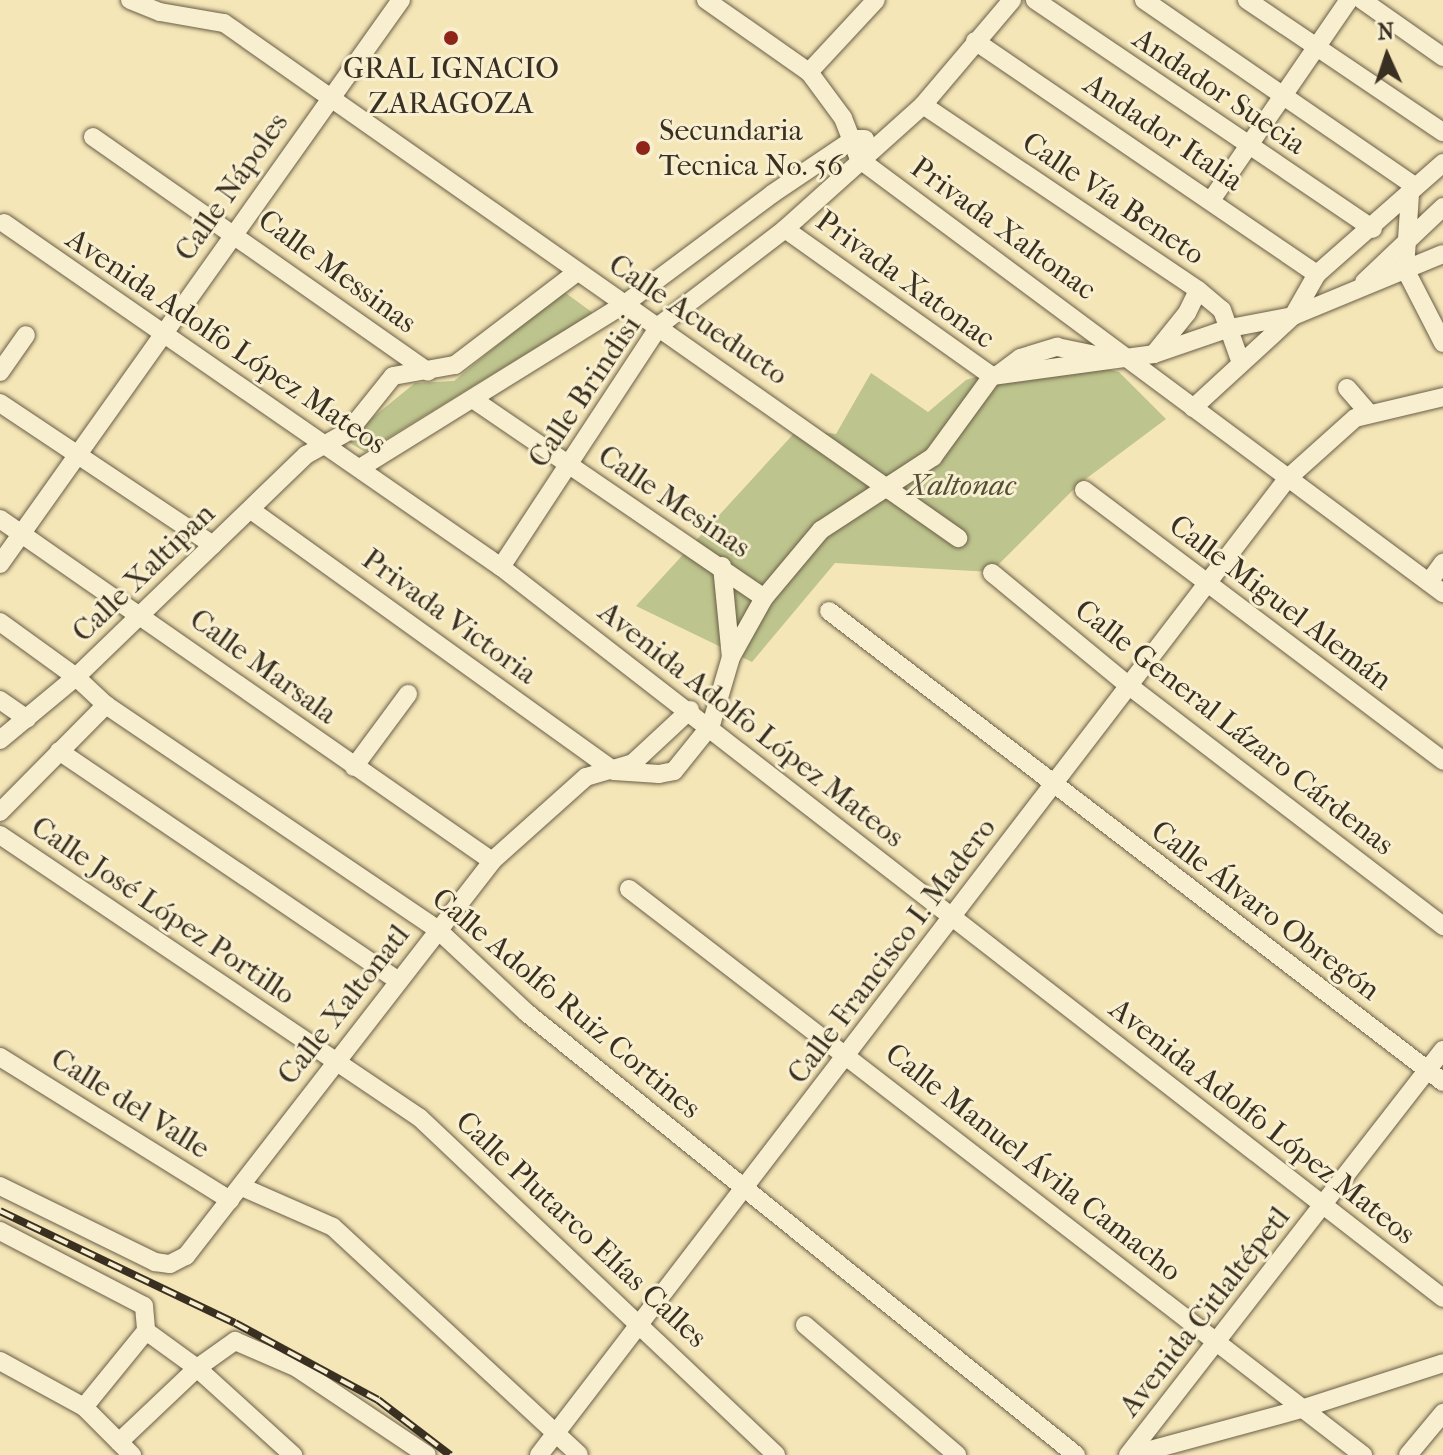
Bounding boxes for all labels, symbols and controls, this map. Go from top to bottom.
north arrow [1347,16,1427,96]
text: N [1377,19,1395,45]
street label: Andador Suecia [1126,21,1312,163]
marker: GRAL IGNACIO ZARAGOZA [442,29,460,47]
place label: GRAL IGNACIO ZARAGOZA [343,51,559,122]
street label: Andador Italia [1076,67,1250,199]
street label: Calle Nápoles [168,106,296,268]
place label: Secundaria Tecnica No. 56 [659,113,843,184]
street label: Calle Vía Beneto [1015,125,1211,273]
marker: Secundaria Tecnica No. 56 [634,139,652,157]
street label: Privada Xaltonac [903,150,1103,308]
street label: Calle Messinas [251,202,423,342]
street label: Privada Xatonac [809,203,1001,357]
street label: Avenida Adolfo López Mateos [59,221,393,463]
street label: Calle Acueducto [602,247,794,393]
street label: Calle Brindisi [521,309,649,475]
street label: Calle Mesinas [591,438,757,566]
park label: Xaltonac [908,468,1016,504]
street label: Calle Xaltipan [65,496,223,650]
street label: Calle Miguel Alemán [1162,508,1398,698]
street label: Privada Victoria [355,542,543,692]
street label: Calle General Lázaro Cárdenas [1067,592,1401,864]
street label: Avenida Adolfo López Mateos [591,594,911,856]
street label: Calle Marsala [182,602,344,732]
street label: Calle José López Portillo [24,809,302,1013]
street label: Calle Francisco I. Madero [780,811,1004,1091]
street label: Calle Álvaro Obregón [1144,813,1386,1009]
street label: Calle Adolfo Ruiz Cortines [424,881,708,1127]
street label: Calle Xaltonatl [270,918,418,1092]
street label: Avenida Adolfo López Mateos [1102,991,1422,1253]
street label: Calle Manuel Ávila Camacho [878,1036,1188,1290]
street label: Calle del Valle [44,1041,216,1167]
street label: Calle Plutarco Elías Calles [448,1104,714,1356]
street label: Avenida Citlaltépetl [1112,1200,1298,1424]

